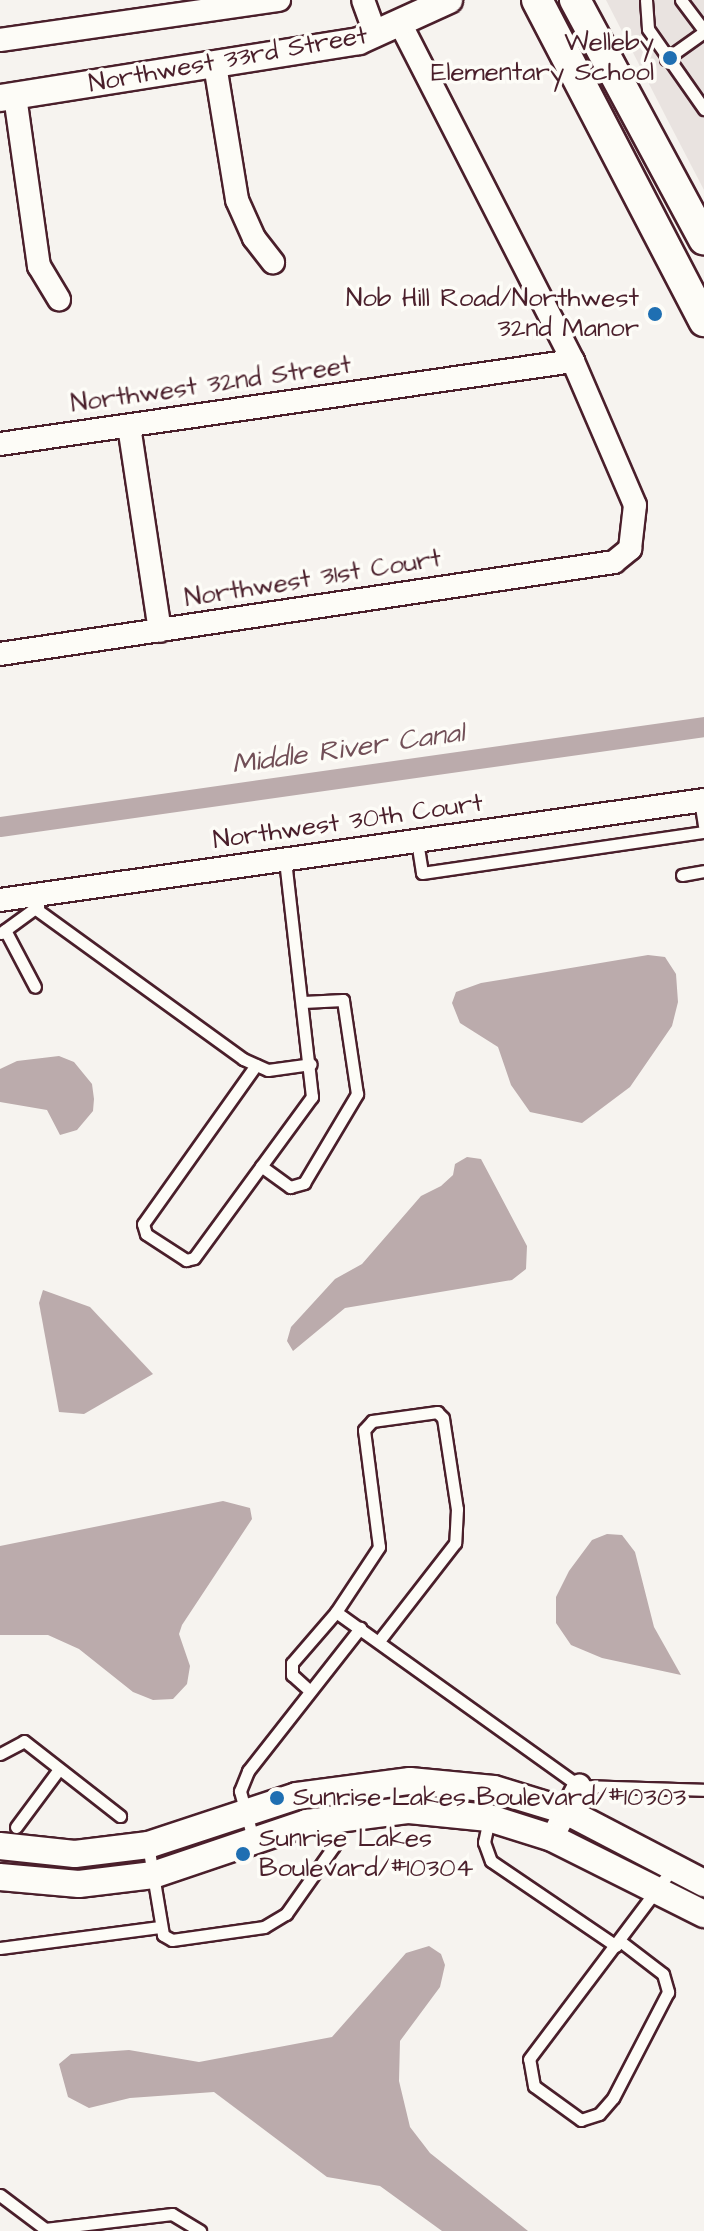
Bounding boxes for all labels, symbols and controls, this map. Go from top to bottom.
street label: Northwest 33rd Street [86,20,370,100]
place label: Welleby Elementary School [431,27,654,88]
marker: Welleby Elementary School [661,49,679,67]
place label: Nob Hill Road/Northwest 32nd Manor [346,283,639,344]
marker: Nob Hill Road/Northwest 32nd Manor [646,305,664,323]
street label: Northwest 32nd Street [69,350,353,420]
street label: Northwest 31st Court [182,543,444,615]
water label: Middle River Canal [230,716,466,782]
street label: Northwest 30th Court [211,788,485,856]
place label: Sunrise Lakes Boulevard/#10303 [293,1782,686,1814]
marker: Sunrise Lakes Boulevard/#10303 [268,1789,286,1807]
place label: Sunrise Lakes Boulevard/#10304 [259,1823,473,1884]
marker: Sunrise Lakes Boulevard/#10304 [234,1845,252,1863]

